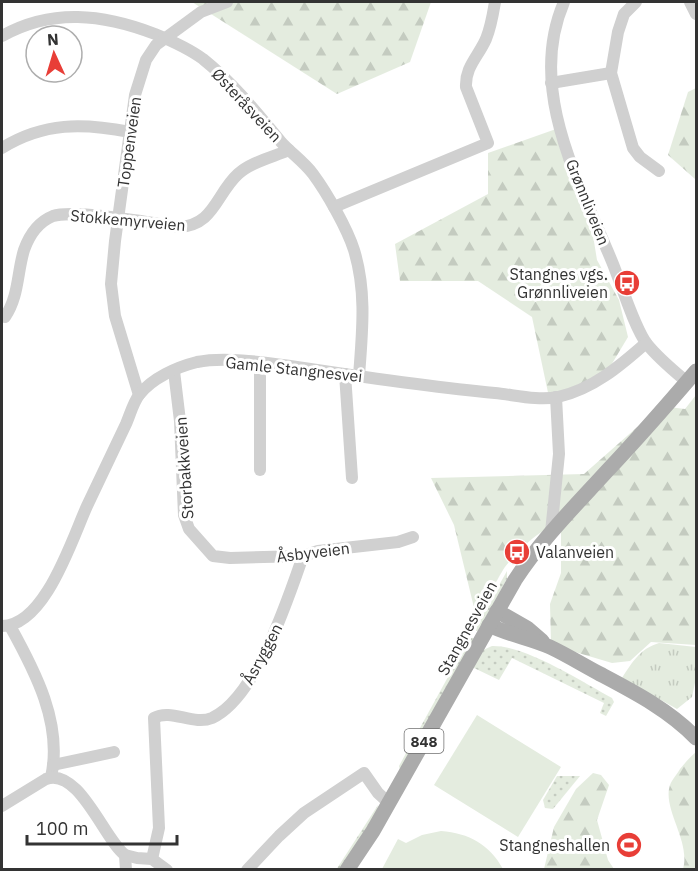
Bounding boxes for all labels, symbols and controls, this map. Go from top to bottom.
north arrow [24,24,84,84]
text: N [46,29,59,49]
street label: Østeråsveien [208,64,286,146]
street label: Toppenveien [113,95,145,189]
street label: Grønnliveien [562,156,614,248]
street label: Stokkemyrveien [70,205,186,235]
place label: Stangnes vgs. Grønnliveien [509,264,608,302]
bus stop icon: Stangnes vgs. Grønnliveien [612,268,642,298]
street label: Gamle Stangnesvei [225,352,363,386]
street label: Storbakkveien [170,416,198,520]
street label: Åsbyveien [275,537,351,566]
bus stop icon: Valanveien [502,537,532,567]
place label: Valanveien [536,542,614,562]
street label: Stangnesveien [433,577,501,679]
street label: Åsryggen [237,620,286,688]
road number: 848 [404,729,444,753]
scale bar [27,808,177,846]
text: 100 m [36,817,88,840]
sports icon: Stangneshallen [614,830,644,860]
place label: Stangneshallen [499,835,610,855]

